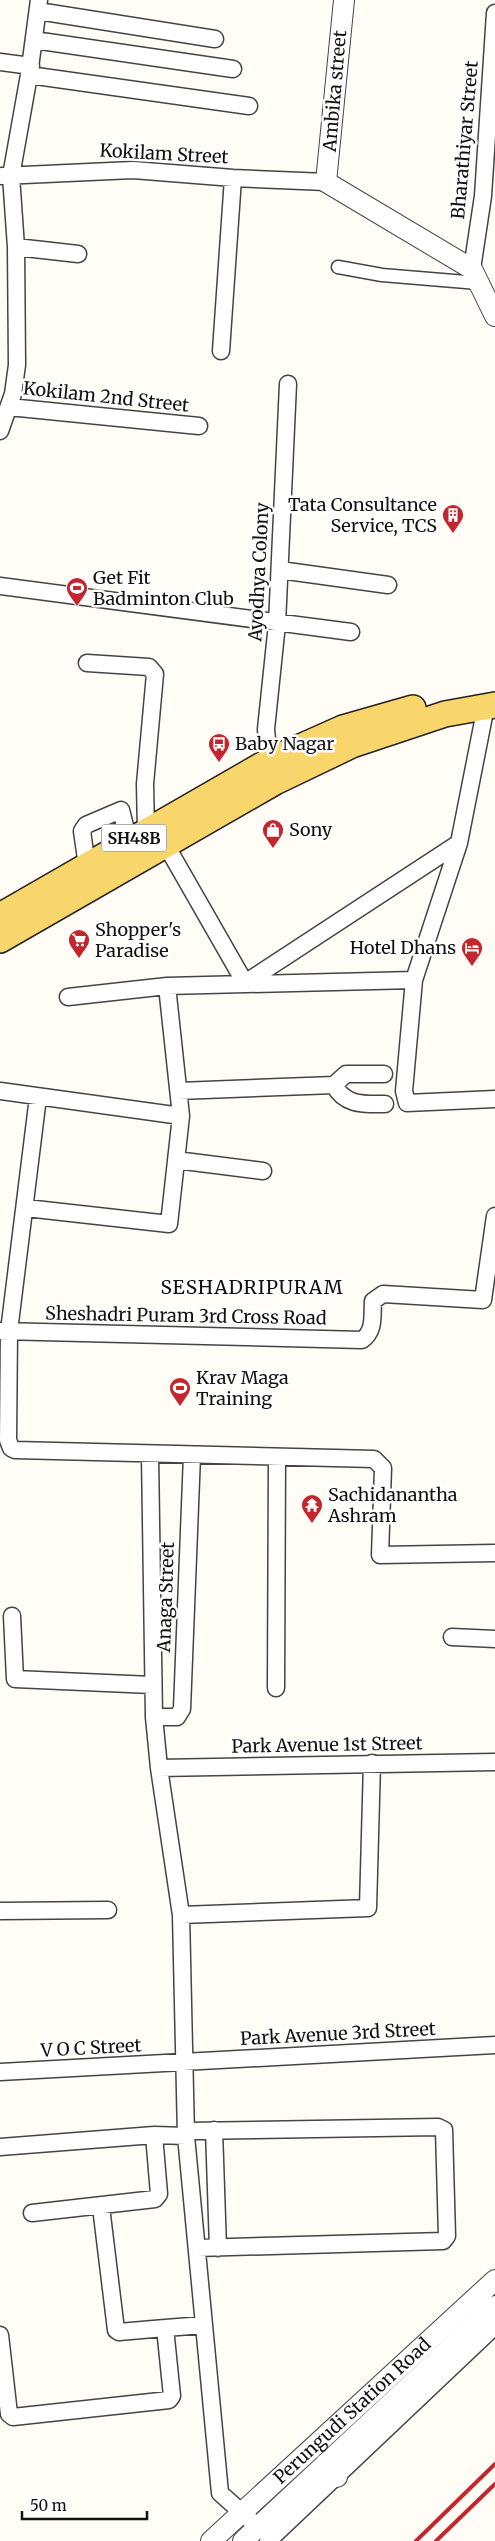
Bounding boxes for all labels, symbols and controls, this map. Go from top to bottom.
street label: Ambika street [318,29,351,154]
street label: Bharathiyar Street [446,60,483,220]
street label: Kokilam Street [99,139,229,168]
street label: Kokilam 2nd Street [22,376,190,417]
place label: Tata Consultance Service, TCS [288,493,437,537]
street label: Ayodhya Colony [243,501,274,643]
building icon: Tata Consultance Service, TCS [441,503,465,534]
place label: Get Fit Badminton Club [93,566,234,610]
sports icon: Get Fit Badminton Club [65,576,89,607]
bus stop icon: Baby Nagar [207,732,231,763]
place label: Baby Nagar [235,732,334,755]
shop icon: Sony [261,818,285,849]
place label: Sony [289,818,333,841]
road number: SH48B [102,824,166,851]
place label: Shopper's Paradise [95,918,181,962]
supermarket icon: Shopper's Paradise [67,928,91,959]
place label: Hotel Dhans [350,936,456,959]
hotel icon: Hotel Dhans [460,936,484,967]
district label: SESHADRIPURAM [161,1275,343,1299]
street label: Sheshadri Puram 3rd Cross Road [45,1302,327,1329]
place label: Krav Maga Training [196,1366,289,1410]
sports icon: Krav Maga Training [168,1376,192,1407]
place label: Sachidanantha Ashram [327,1483,458,1527]
temple icon: Sachidanantha Ashram [300,1493,324,1524]
street label: Anaga Street [152,1541,179,1654]
street label: Park Avenue 1st Street [231,1731,423,1758]
street label: Park Avenue 3rd Street [240,2017,436,2050]
street label: V O C Street [39,2033,142,2062]
street label: Perungudi Station Road [269,2333,436,2489]
scale bar [22,2488,148,2520]
text: 50 m [30,2496,67,2515]

